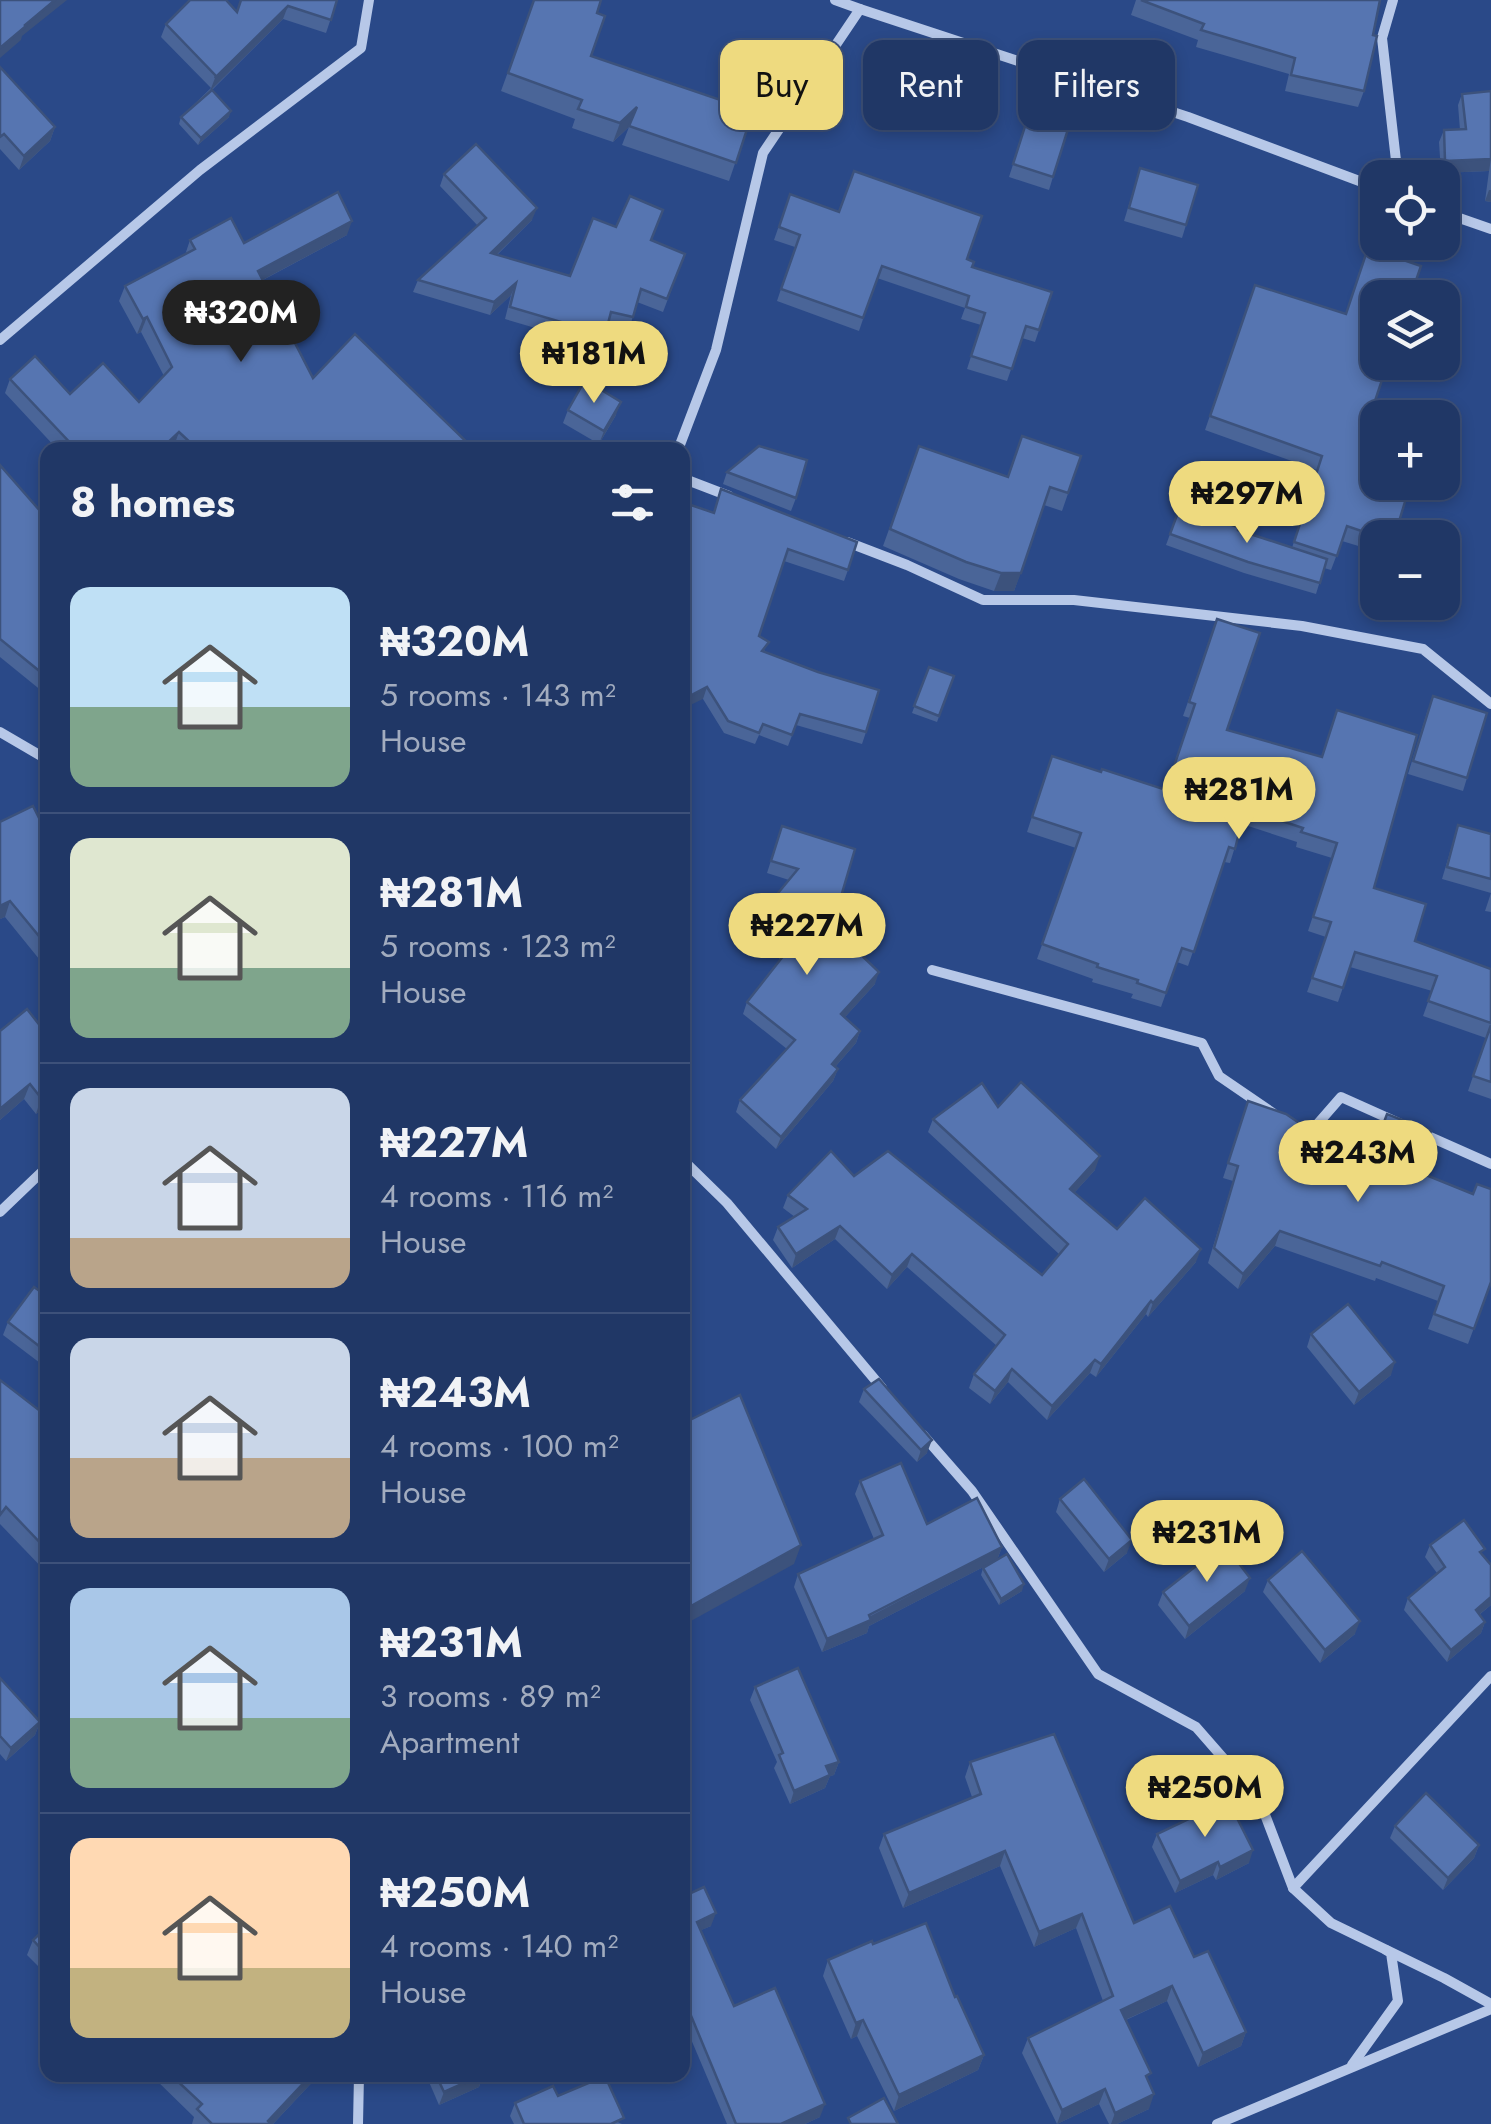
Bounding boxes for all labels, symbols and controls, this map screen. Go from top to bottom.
chip: Buy [720,40,843,130]
chip: Rent [863,40,998,130]
chip: Filters [1018,40,1175,130]
map controls [1360,160,1460,620]
button: locate [1360,160,1460,260]
pin: ₦320M [171,280,311,365]
button: layers [1360,280,1460,380]
text: ₦320M [184,289,298,335]
pin: ₦181M [524,321,664,406]
text: ₦181M [542,330,646,376]
button: + [1360,400,1460,500]
pin: ₦297M [1177,461,1317,546]
text: ₦297M [1191,470,1303,516]
text: 8 homes [70,472,235,533]
icon: filters [605,475,660,530]
button: − [1360,520,1460,620]
text: ₦320M [380,611,529,672]
icon: home [150,627,270,747]
text: 5 rooms · 143 m² [380,672,616,718]
text: House [380,718,467,764]
pin: ₦281M [1169,757,1309,842]
text: ₦281M [1185,766,1293,812]
text: ₦281M [380,862,523,923]
icon: home [150,878,270,998]
pin: ₦227M [737,893,877,978]
text: ₦227M [751,902,863,948]
text: 5 rooms · 123 m² [380,923,615,969]
text: House [380,969,467,1015]
text: ₦227M [380,1112,528,1173]
pin: ₦243M [1288,1120,1428,1205]
icon: home [150,1128,270,1248]
text: ₦243M [1301,1129,1415,1175]
text: 4 rooms · 116 m² [380,1173,613,1219]
text: House [380,1219,467,1265]
text: ₦243M [380,1362,531,1423]
icon: home [150,1378,270,1498]
text: 4 rooms · 100 m² [380,1423,619,1469]
text: House [380,1469,467,1515]
pin: ₦231M [1137,1500,1277,1585]
text: ₦231M [1153,1509,1261,1555]
text: ₦231M [380,1612,523,1673]
icon: home [150,1628,270,1748]
text: 3 rooms · 89 m² [380,1673,601,1719]
text: Apartment [380,1719,519,1765]
pin: ₦250M [1135,1755,1275,1840]
text: ₦250M [1148,1764,1262,1810]
text: ₦250M [380,1862,530,1923]
icon: home [150,1878,270,1998]
text: 4 rooms · 140 m² [380,1923,618,1969]
text: House [380,1969,467,2015]

